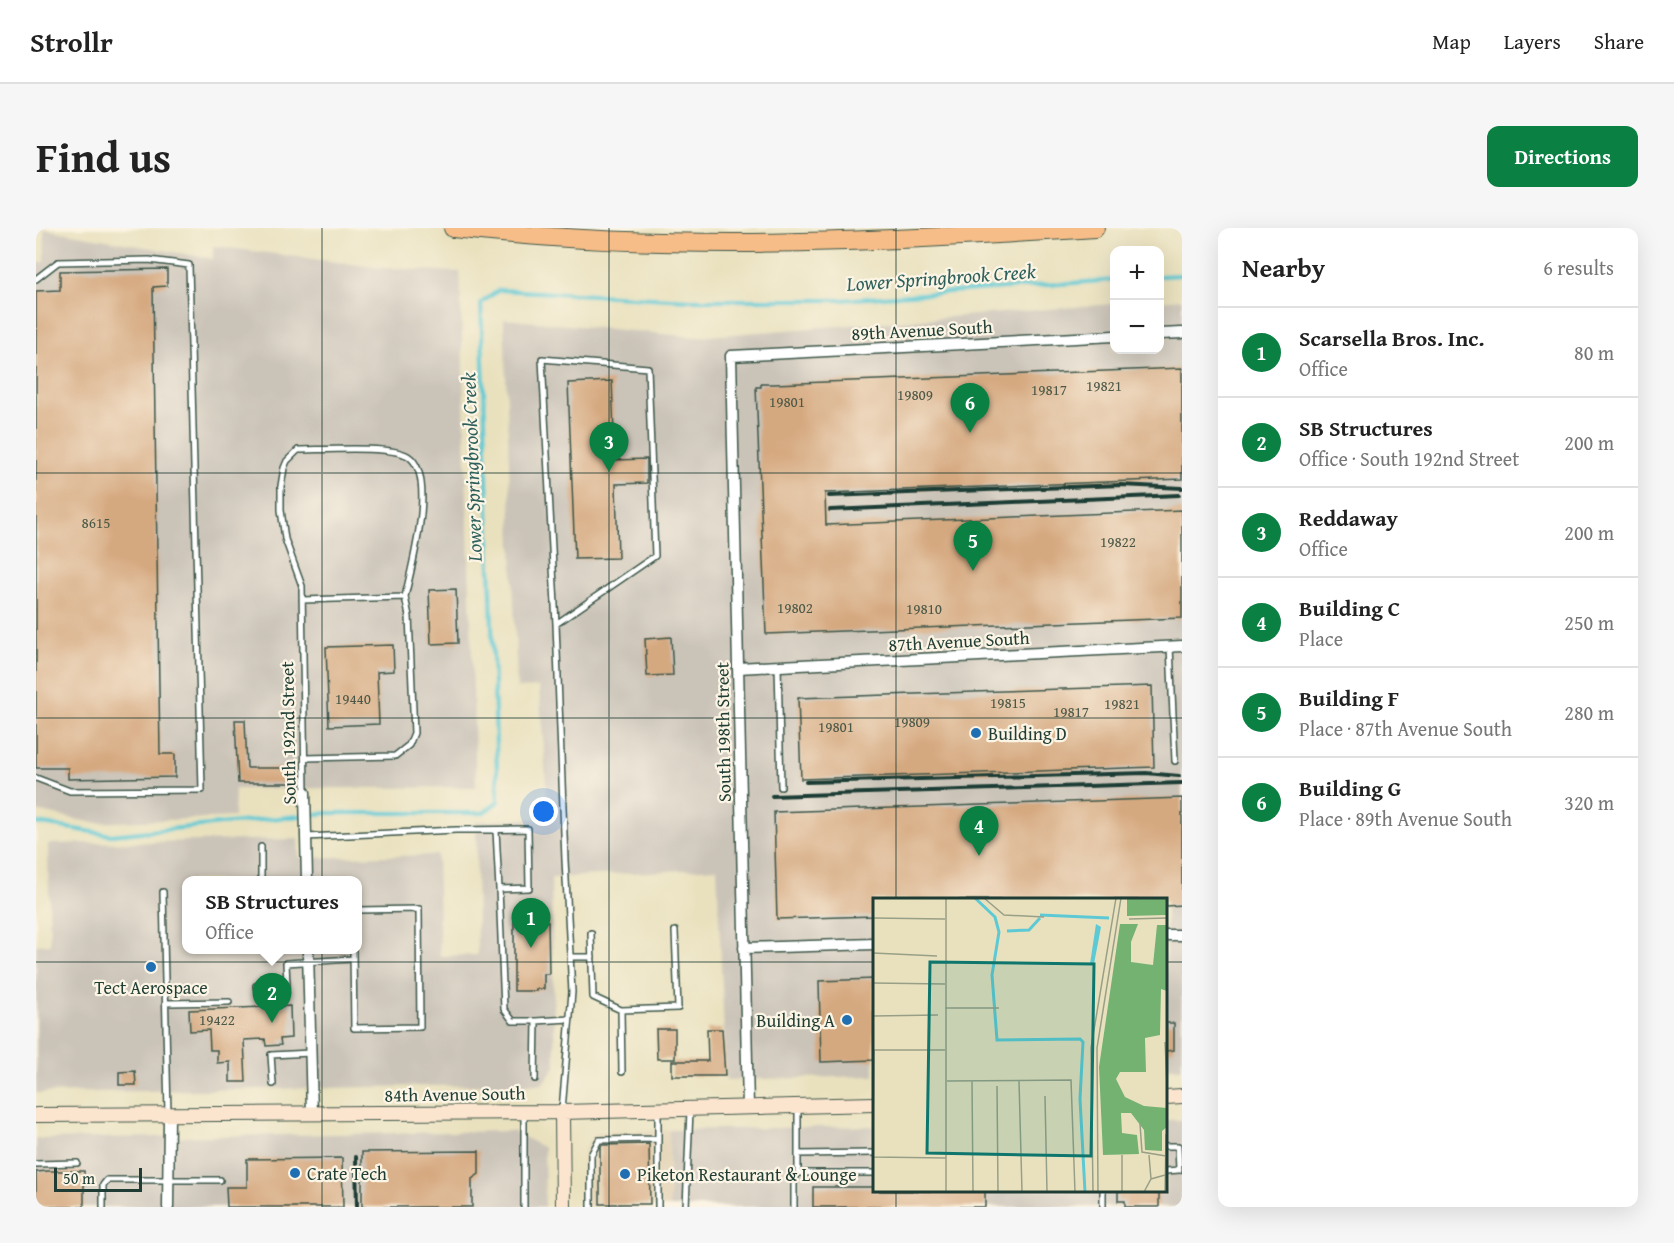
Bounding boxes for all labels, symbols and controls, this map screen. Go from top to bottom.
text: Strollr [30,21,113,62]
text: Map [1432,26,1471,57]
text: Layers [1504,26,1561,57]
text: Share [1594,26,1644,57]
text: Find us [36,126,171,187]
button: Directions [1487,126,1638,187]
map controls [1110,246,1164,354]
button: + [1110,246,1164,300]
text: Nearby [1242,248,1325,287]
text: 6 results [1543,253,1614,282]
water label: Lower Springbrook Creek [844,256,1037,298]
button: − [1110,300,1164,354]
street label: 89th Avenue South [851,313,993,347]
text: Scarsella Bros. Inc. [1299,322,1485,354]
text: 1 [1256,338,1267,367]
text: 80 m [1574,338,1614,367]
text: Office [1299,354,1348,383]
water label: Lower Springbrook Creek [453,371,489,563]
house number: 19821 [1086,375,1122,396]
house number: 19817 [1031,379,1067,400]
house number: 19809 [897,384,933,405]
pin: 6 [950,384,990,433]
house number: 19801 [769,391,805,412]
text: SB Structures [1299,412,1433,444]
pin: 3 [590,422,628,472]
text: 2 [1256,428,1267,457]
text: 200 m [1564,428,1614,457]
text: Office · South 192nd Street [1299,444,1519,473]
text: Reddaway [1299,502,1398,534]
house number: 8615 [82,512,110,533]
text: 3 [1256,518,1267,547]
text: 200 m [1564,518,1614,547]
pin: 5 [954,522,992,571]
house number: 19822 [1100,531,1136,552]
text: Office [1299,534,1348,563]
text: Building C [1299,592,1400,624]
house number: 19802 [777,597,813,618]
house number: 19810 [906,598,942,619]
text: 4 [1256,608,1267,637]
text: 250 m [1564,608,1614,637]
street label: 87th Avenue South [888,624,1030,658]
text: Place [1299,624,1343,653]
street label: South 192nd Street [273,660,303,805]
street label: South 198th Street [708,661,738,802]
text: Building F [1299,682,1399,714]
house number: 19440 [335,688,371,709]
house number: 19815 [990,692,1026,713]
house number: 19821 [1104,693,1140,714]
text: 5 [1256,698,1267,727]
text: 280 m [1564,698,1614,727]
house number: 19817 [1053,701,1089,722]
house number: 19809 [894,711,930,732]
text: Place · 87th Avenue South [1299,714,1512,743]
house number: 19801 [818,716,854,737]
place label: Building D [988,720,1067,747]
marker: Building D [969,726,983,740]
text: Building G [1299,772,1401,804]
text: 6 [1256,788,1267,817]
text: 320 m [1564,788,1614,817]
your location [529,797,558,826]
text: Place · 89th Avenue South [1299,804,1512,833]
pin: 4 [960,806,998,856]
popup [182,876,362,954]
text: SB Structures [205,885,339,917]
pin: 1 [512,898,550,948]
inset map [873,898,1167,1192]
text: Office [205,917,254,946]
marker: Tect Aerospace [144,960,158,974]
place label: Tect Aerospace [94,974,208,1001]
pin: 2 [252,974,292,1023]
place label: Building A [756,1007,835,1034]
house number: 19422 [199,1009,235,1030]
marker: Building A [840,1013,854,1027]
street label: 84th Avenue South [384,1079,526,1109]
place label: Crate Tech [307,1160,387,1187]
place label: Piketon Restaurant & Lounge [637,1161,857,1188]
scale bar [54,1165,142,1192]
text: 50 m [63,1166,95,1190]
marker: Crate Tech [288,1166,302,1180]
marker: Piketon Restaurant & Lounge [618,1167,632,1181]

